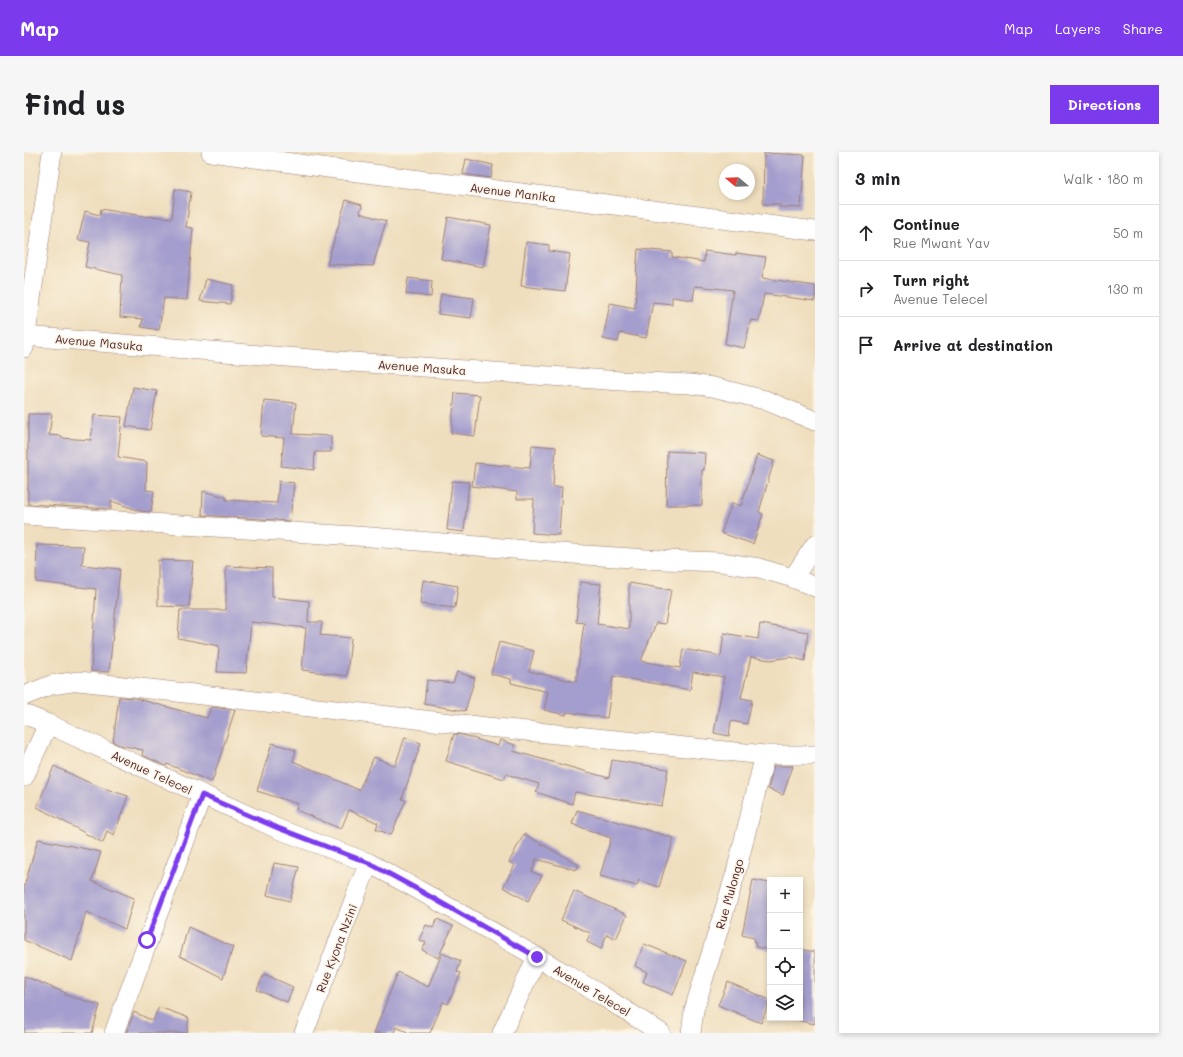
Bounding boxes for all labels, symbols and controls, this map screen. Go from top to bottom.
text: Map [20,16,59,41]
text: Map [1004,19,1033,38]
text: Layers [1055,19,1101,38]
text: Share [1123,19,1163,38]
button: Directions [1050,85,1159,124]
text: Find us [24,86,125,122]
north arrow [719,164,755,200]
text: 3 min [855,167,900,189]
text: Walk · 180 m [1063,170,1143,187]
street label: Avenue Manika [469,179,557,205]
text: Continue [893,214,960,234]
icon: ahead [855,222,877,244]
text: 50 m [1113,224,1143,241]
text: Rue Mwant Yav [893,234,990,251]
text: Turn right [893,270,970,290]
icon: right [855,278,877,300]
text: 130 m [1107,280,1143,297]
text: Avenue Telecel [893,290,988,307]
street label: Avenue Masuka [54,330,144,354]
icon: arrive [855,334,877,356]
text: Arrive at destination [893,335,1053,355]
street label: Avenue Masuka [377,356,467,378]
street label: Avenue Telecel [109,746,195,798]
street label: Rue Mulongo [711,857,747,931]
map controls [767,877,803,1021]
button: + [767,877,803,913]
street label: Rue Kyona Nzini [312,901,360,995]
button: − [767,913,803,949]
route start [138,931,156,949]
route end [528,948,546,966]
button: locate [767,949,803,985]
street label: Avenue Telecel [550,961,634,1019]
button: layers [767,985,803,1021]

